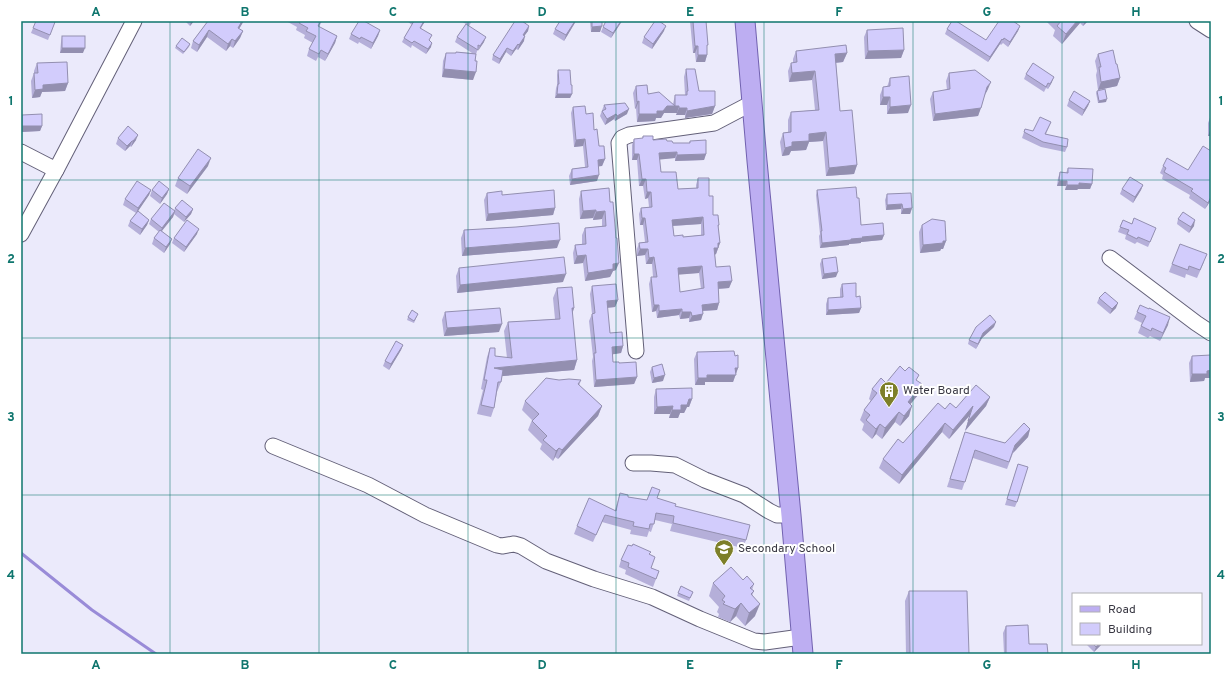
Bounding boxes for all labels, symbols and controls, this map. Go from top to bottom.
text: A [91,5,101,21]
text: B [241,5,250,21]
text: C [389,5,397,21]
text: D [537,5,547,21]
text: E [686,5,694,21]
text: F [835,5,843,21]
text: G [983,5,992,21]
text: H [1131,5,1141,21]
text: 1 [8,94,14,110]
text: 1 [1218,94,1224,110]
text: 2 [7,252,15,268]
text: 2 [1217,252,1225,268]
building icon: Water Board [878,380,900,408]
place label: Water Board [903,383,970,399]
text: 3 [7,410,15,426]
text: 3 [1217,410,1225,426]
school or university icon: Secondary School [713,538,735,566]
place label: Secondary School [738,541,835,557]
text: 4 [7,568,15,584]
text: 4 [1217,568,1225,584]
legend [1072,593,1202,645]
text: Road [1108,602,1136,618]
text: Building [1108,622,1152,638]
text: A [91,658,101,674]
text: B [241,658,250,674]
text: C [389,658,397,674]
text: D [537,658,547,674]
text: E [686,658,694,674]
text: F [835,658,843,674]
text: G [983,658,992,674]
text: H [1131,658,1141,674]

